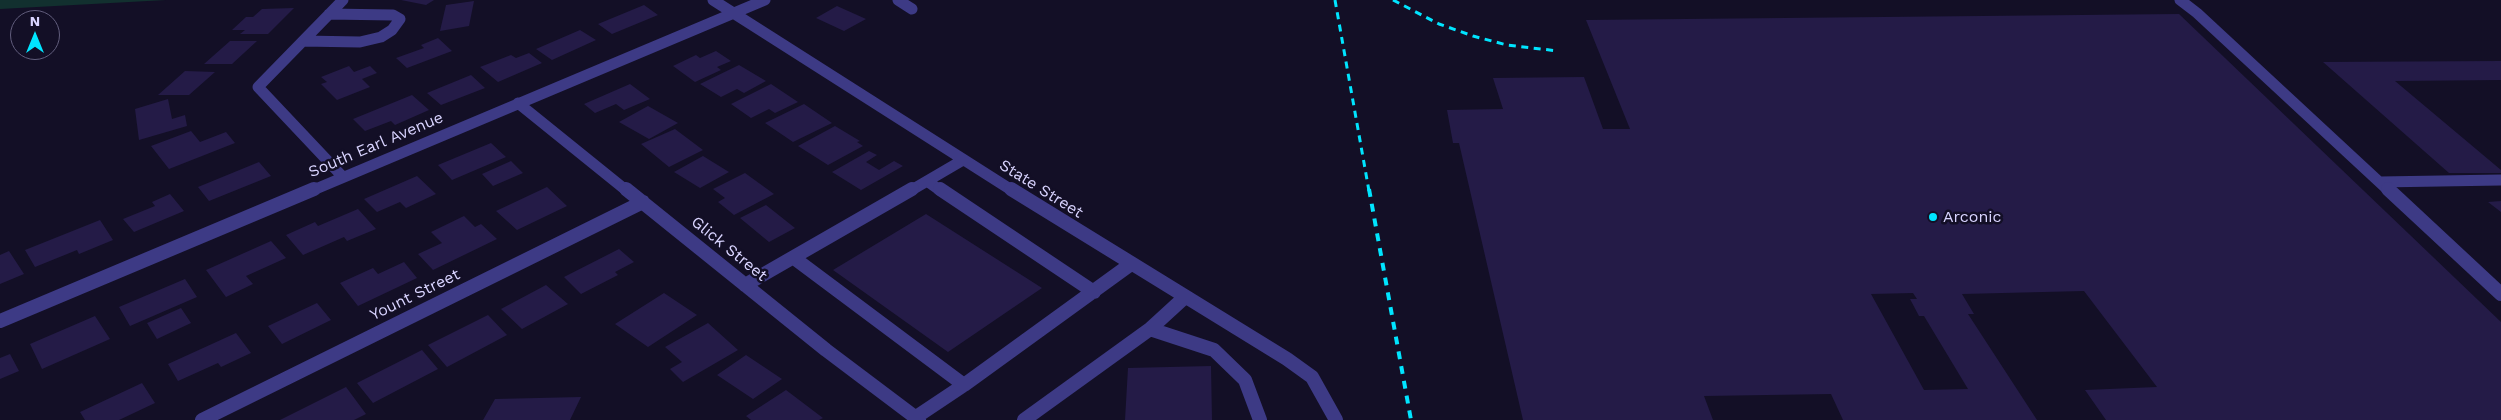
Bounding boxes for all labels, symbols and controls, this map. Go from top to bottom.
north arrow [10,10,60,60]
text: N [30,13,40,29]
street label: South Earl Avenue [306,108,446,182]
street label: State Street [996,156,1086,222]
place label: Arconic [1943,207,2002,227]
marker: Arconic [1927,211,1939,223]
street label: Glick Street [687,212,771,286]
street label: Yount Street [367,265,463,325]

